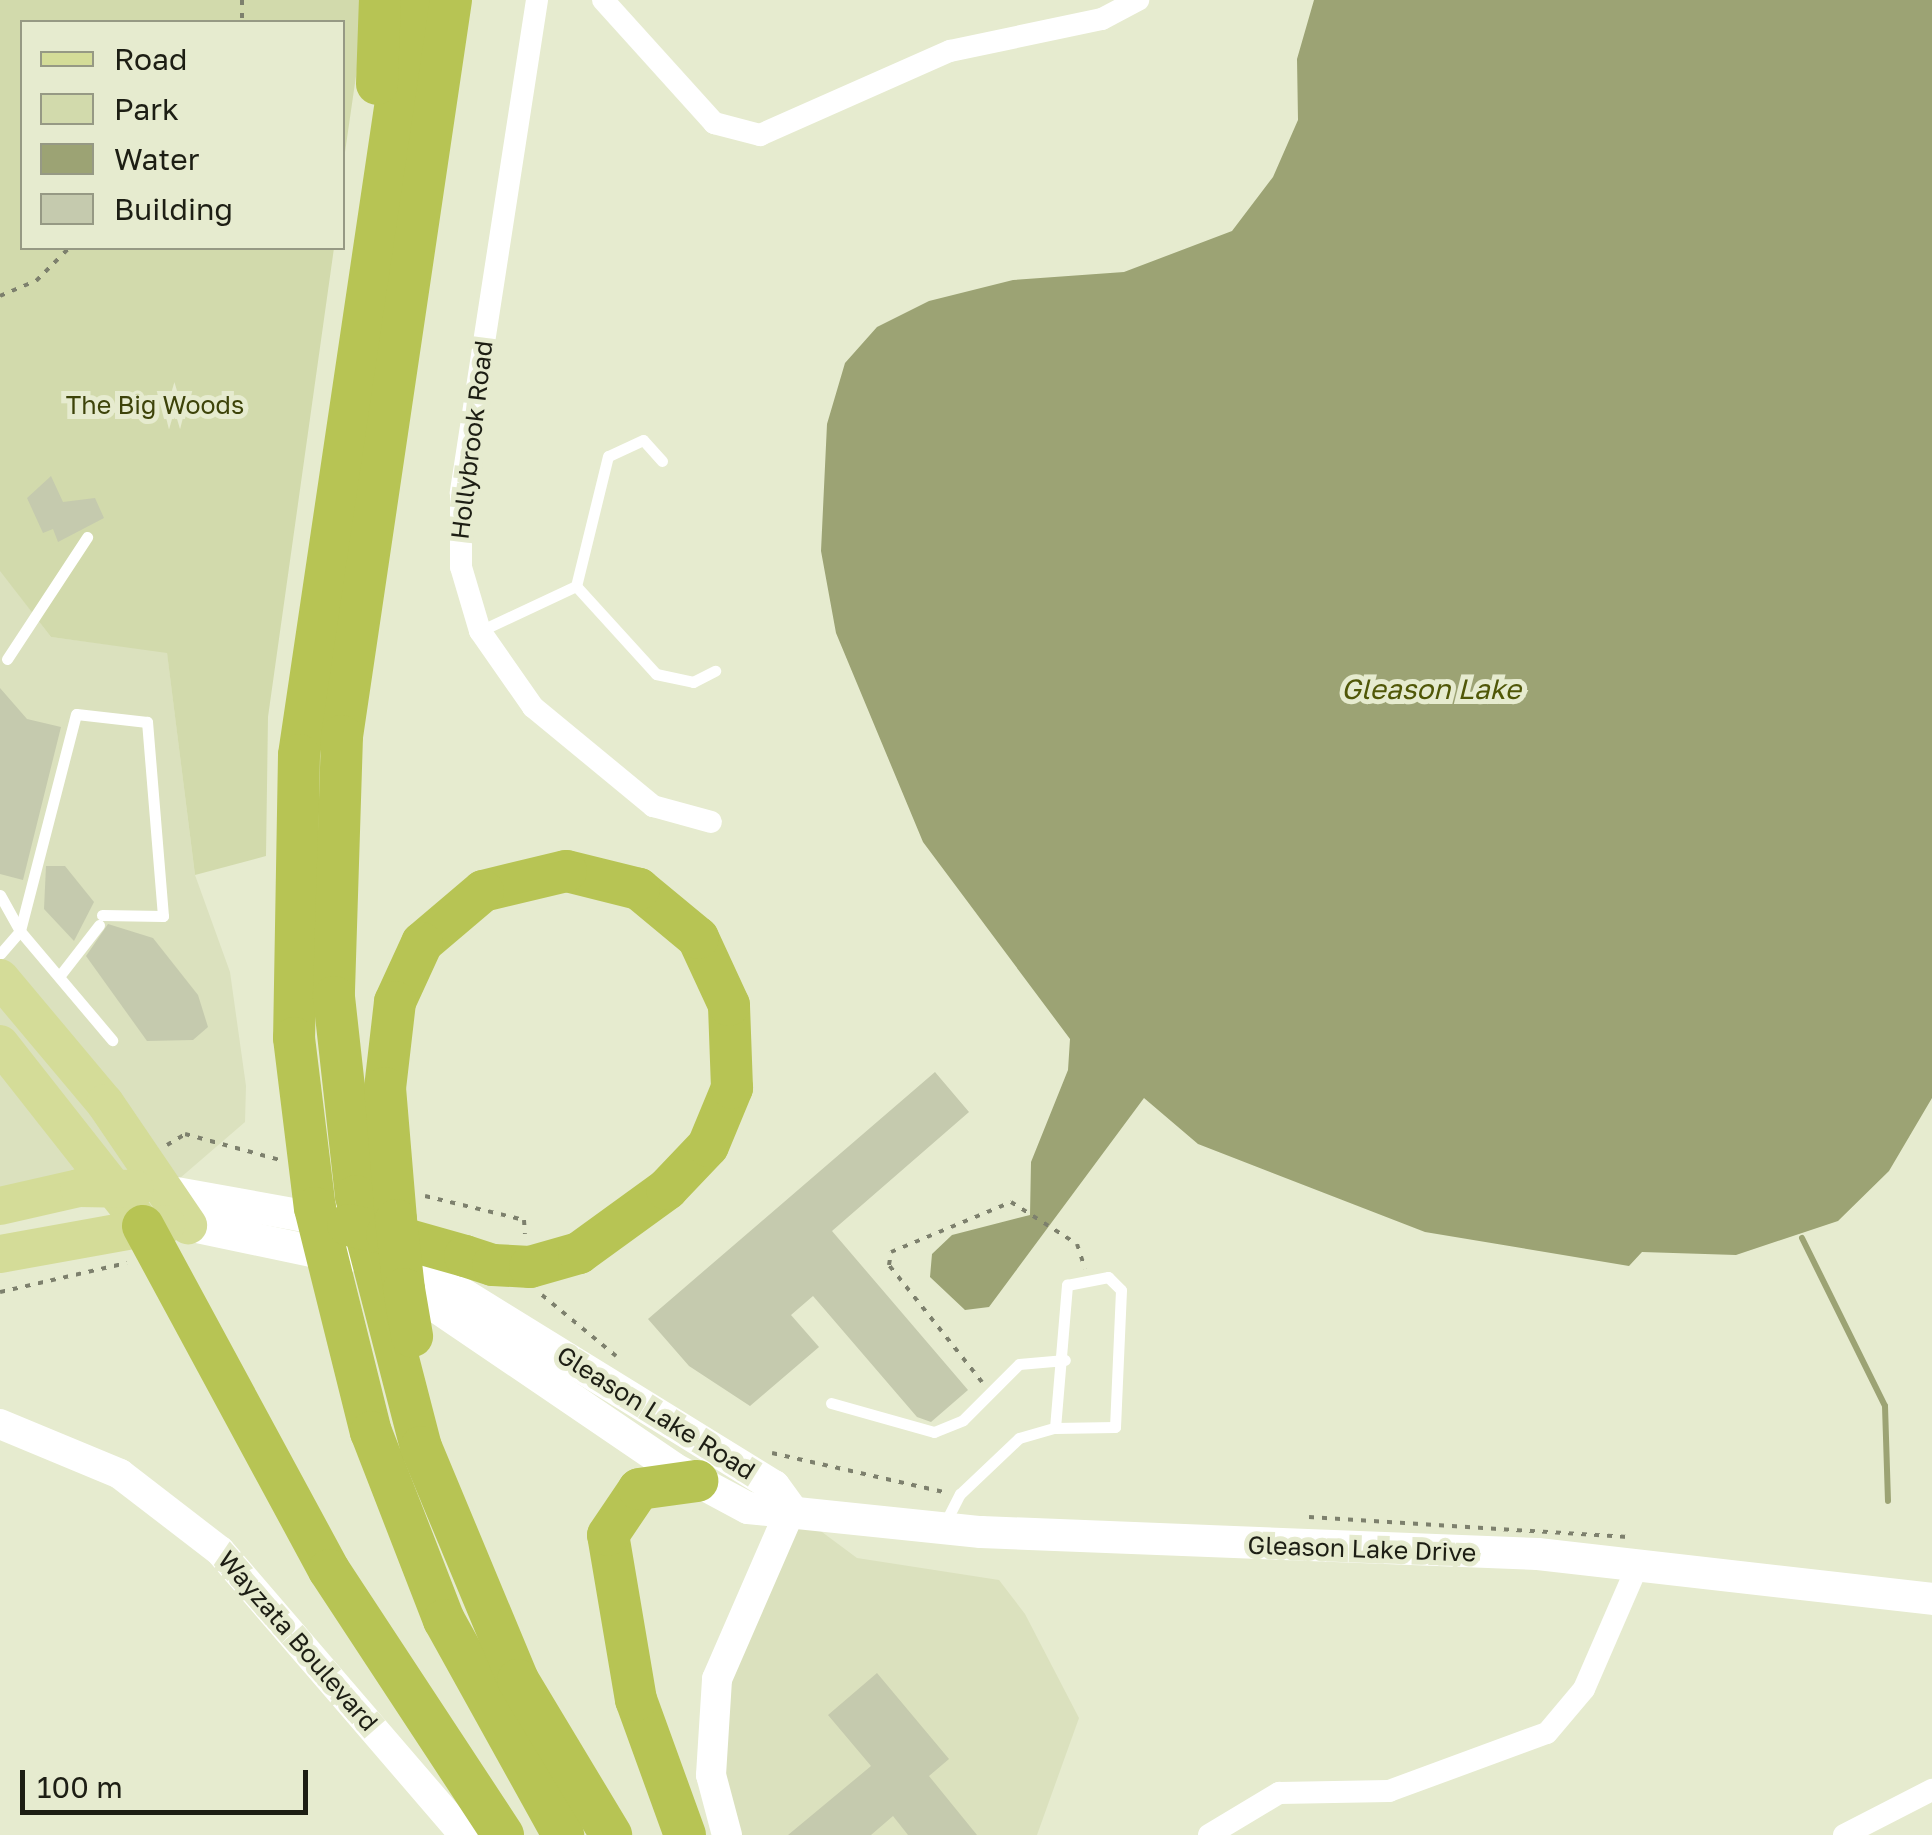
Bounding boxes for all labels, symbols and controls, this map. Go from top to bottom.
legend [20,20,345,250]
text: Road [114,41,188,77]
text: Park [114,91,179,127]
text: Water [114,141,199,177]
text: Building [114,191,233,227]
street label: Hollybrook Road [445,339,499,541]
park label: The Big Woods [66,390,244,420]
water label: Gleason Lake [1341,672,1521,706]
street label: Gleason Lake Road [551,1340,761,1486]
street label: Gleason Lake Drive [1247,1530,1477,1568]
street label: Wayzata Boulevard [212,1545,384,1737]
scale bar [25,1750,312,1812]
text: 100 m [37,1769,123,1805]

